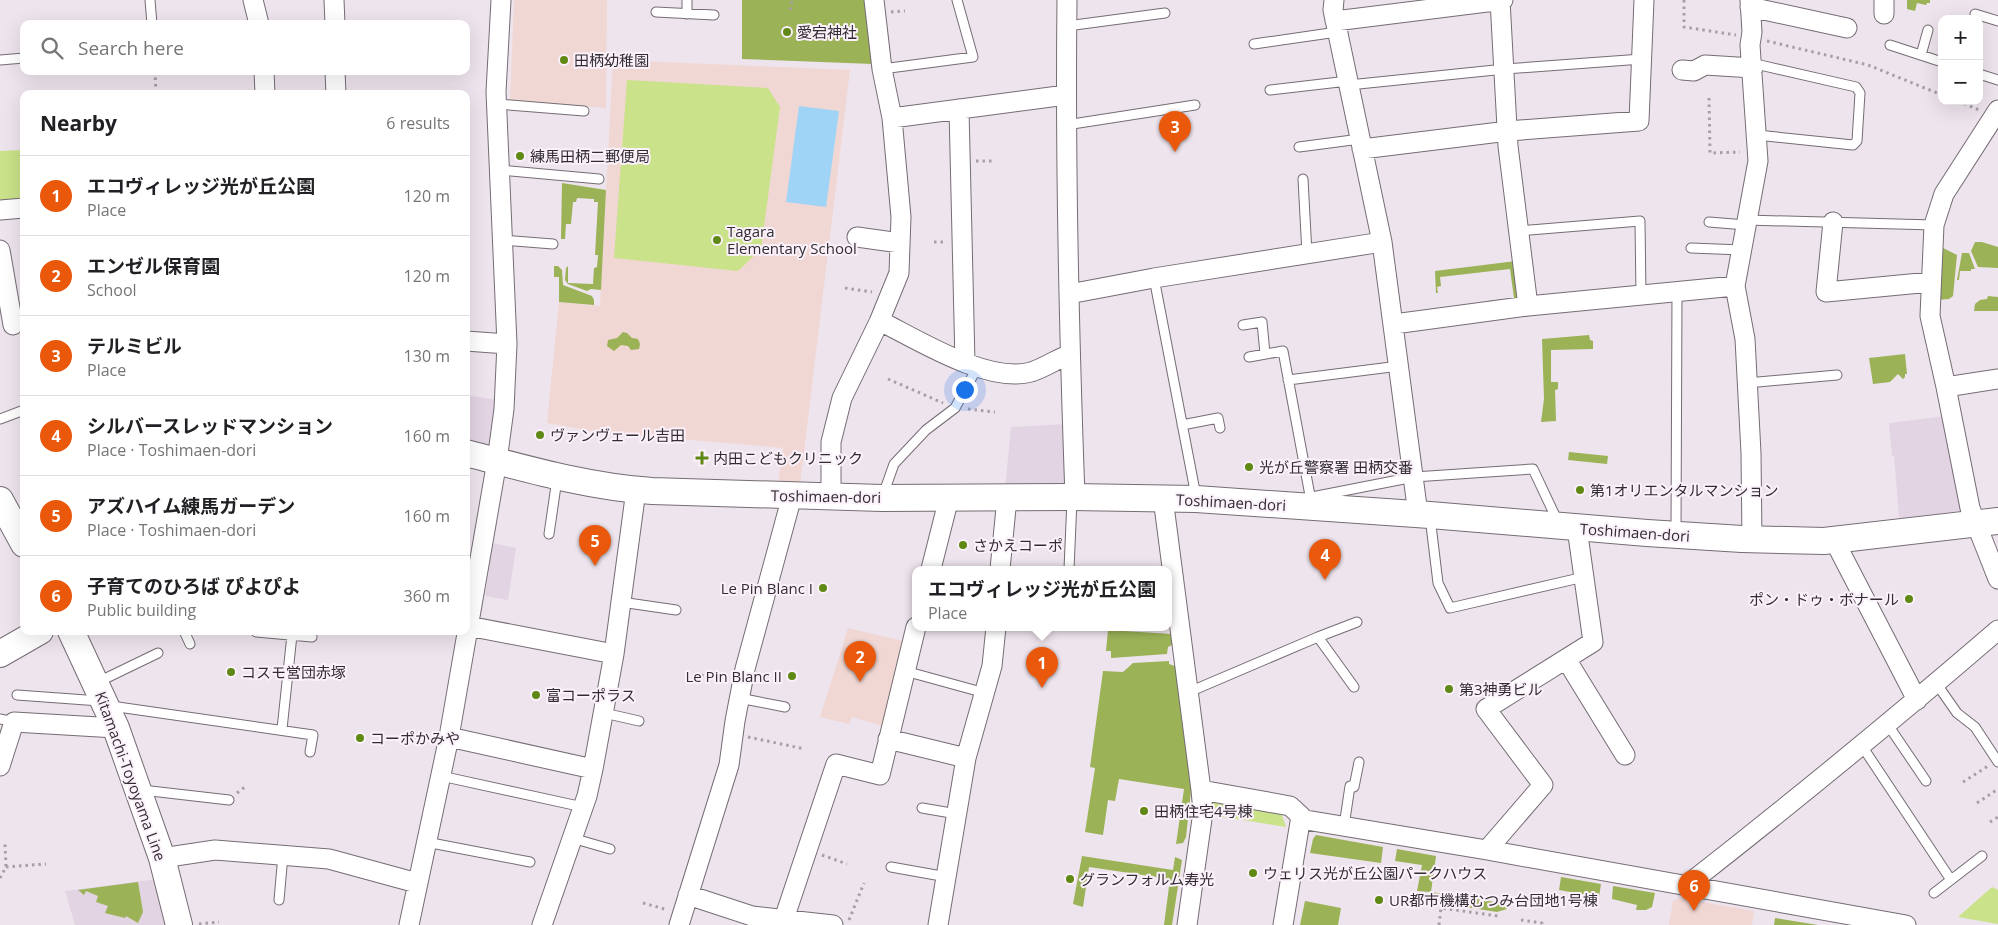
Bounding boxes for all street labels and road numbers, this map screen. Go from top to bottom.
street label: Toshimaen-dori [771,485,881,507]
street label: Toshimaen-dori [1175,489,1287,515]
street label: Toshimaen-dori [1579,518,1691,546]
street label: Kitamachi-Toyoyama Line [91,689,171,863]

